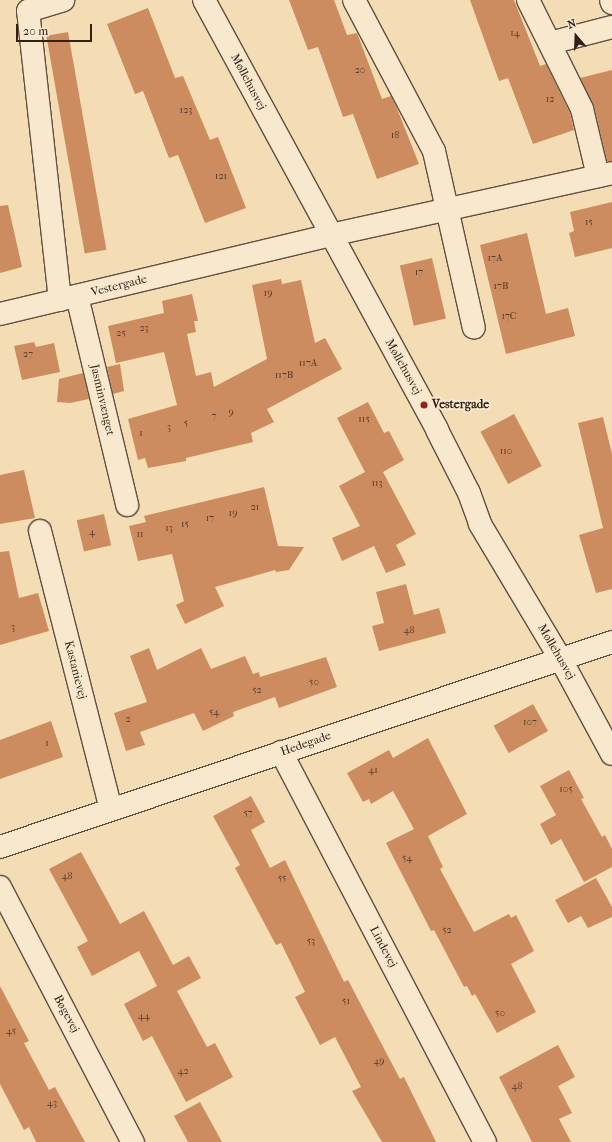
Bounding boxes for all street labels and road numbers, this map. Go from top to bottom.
street label: Møllehusvej [227,51,269,113]
street label: Vestergade [90,272,148,300]
street label: Møllehusvej [382,336,424,398]
street label: Jasminvænget [87,363,117,437]
street label: Møllehusvej [534,622,578,682]
street label: Kastanievej [61,639,89,701]
street label: Hedegade [279,729,333,759]
street label: Lindevej [366,924,400,970]
street label: Bøgevej [50,993,82,1035]

